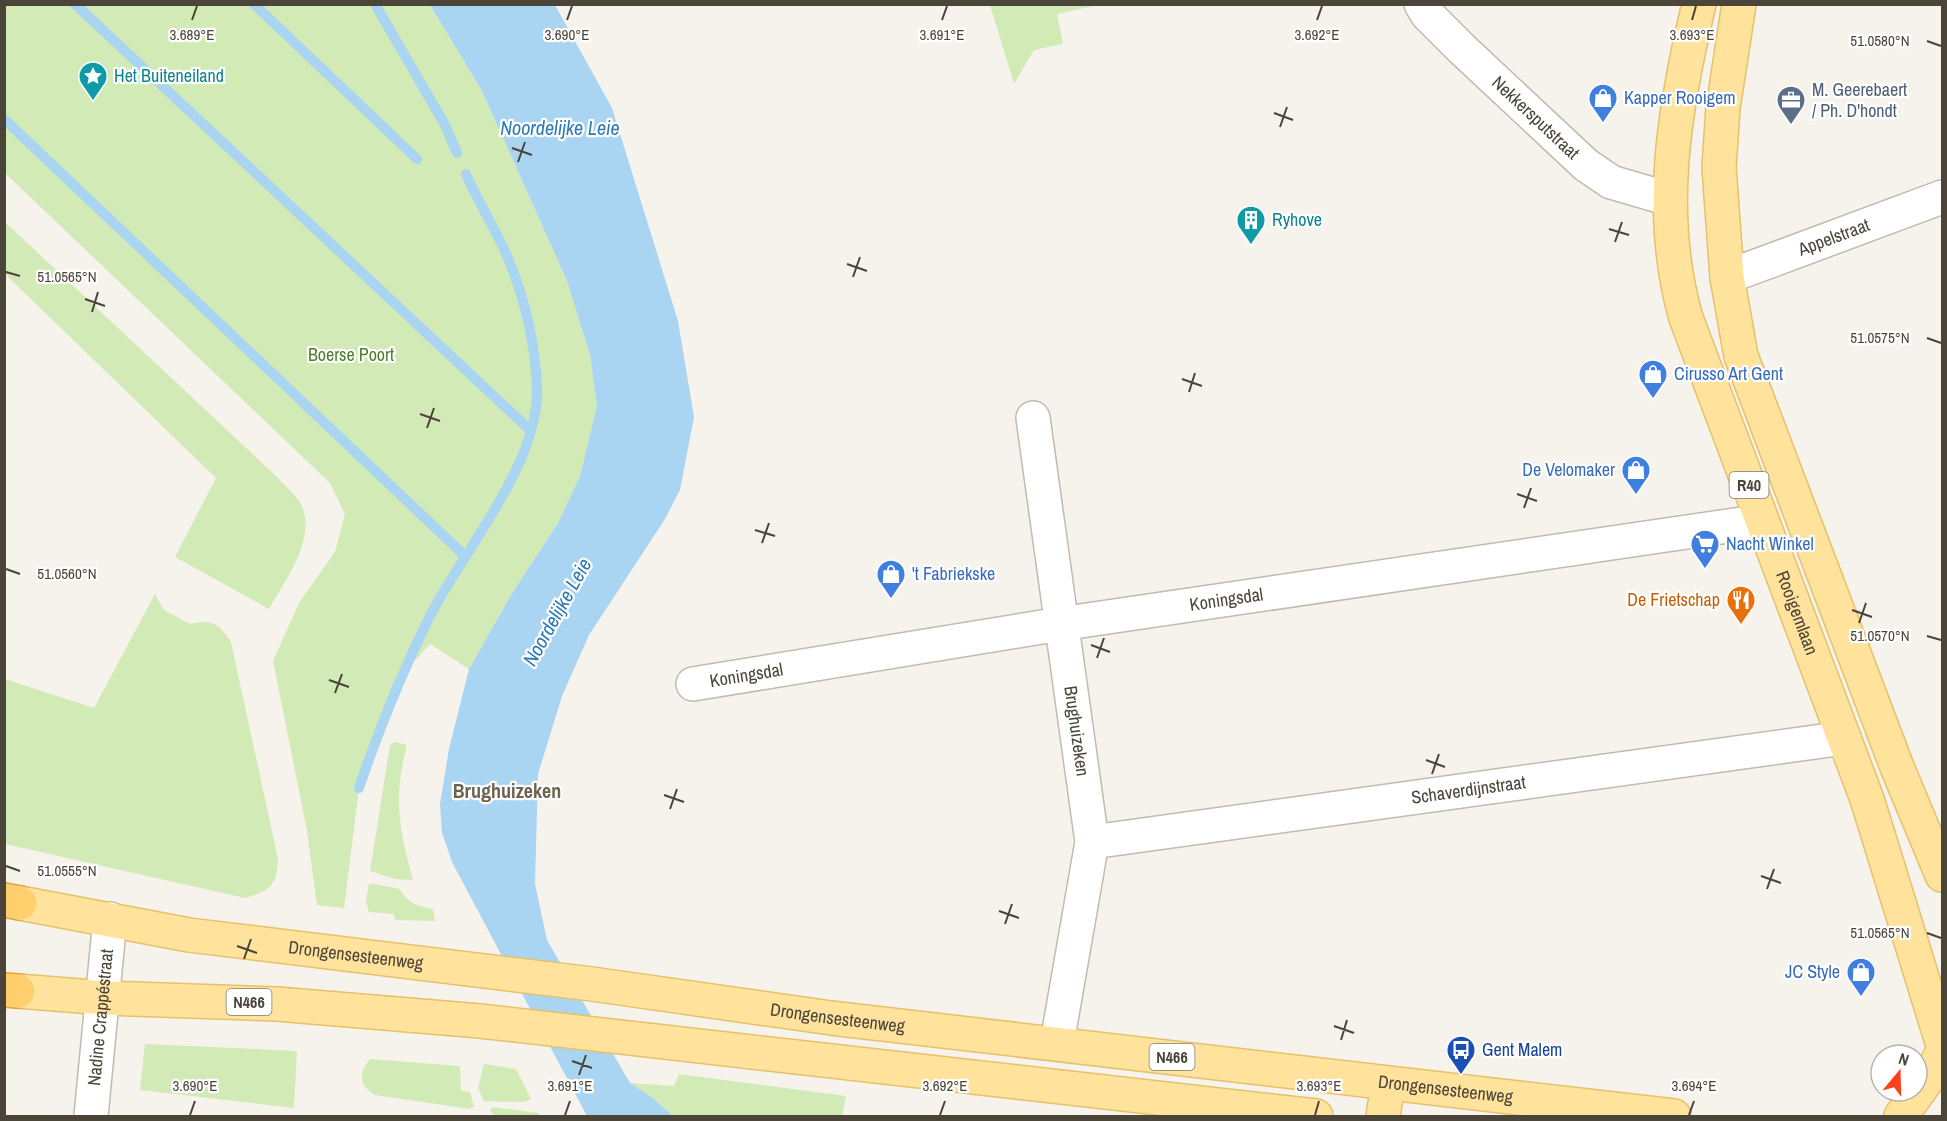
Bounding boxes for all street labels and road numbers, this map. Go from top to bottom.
street label: Nekkersputstraat [1487,70,1585,165]
street label: Appelstraat [1793,212,1873,262]
road number: R40 [1730,472,1768,498]
street label: Rooigemlaan [1770,567,1825,658]
street label: Koningsdal [1188,581,1265,617]
street label: Koningsdal [708,656,785,693]
street label: Brughuizeken [1058,684,1096,778]
street label: Schaverdijnstraat [1410,769,1527,810]
street label: Drongensesteenweg [287,934,425,975]
street label: Nadine Crappéstraat [81,948,119,1087]
road number: N466 [226,989,272,1015]
street label: Drongensesteenweg [769,997,907,1039]
road number: N466 [1150,1044,1194,1070]
street label: Drongensesteenweg [1377,1069,1515,1109]

